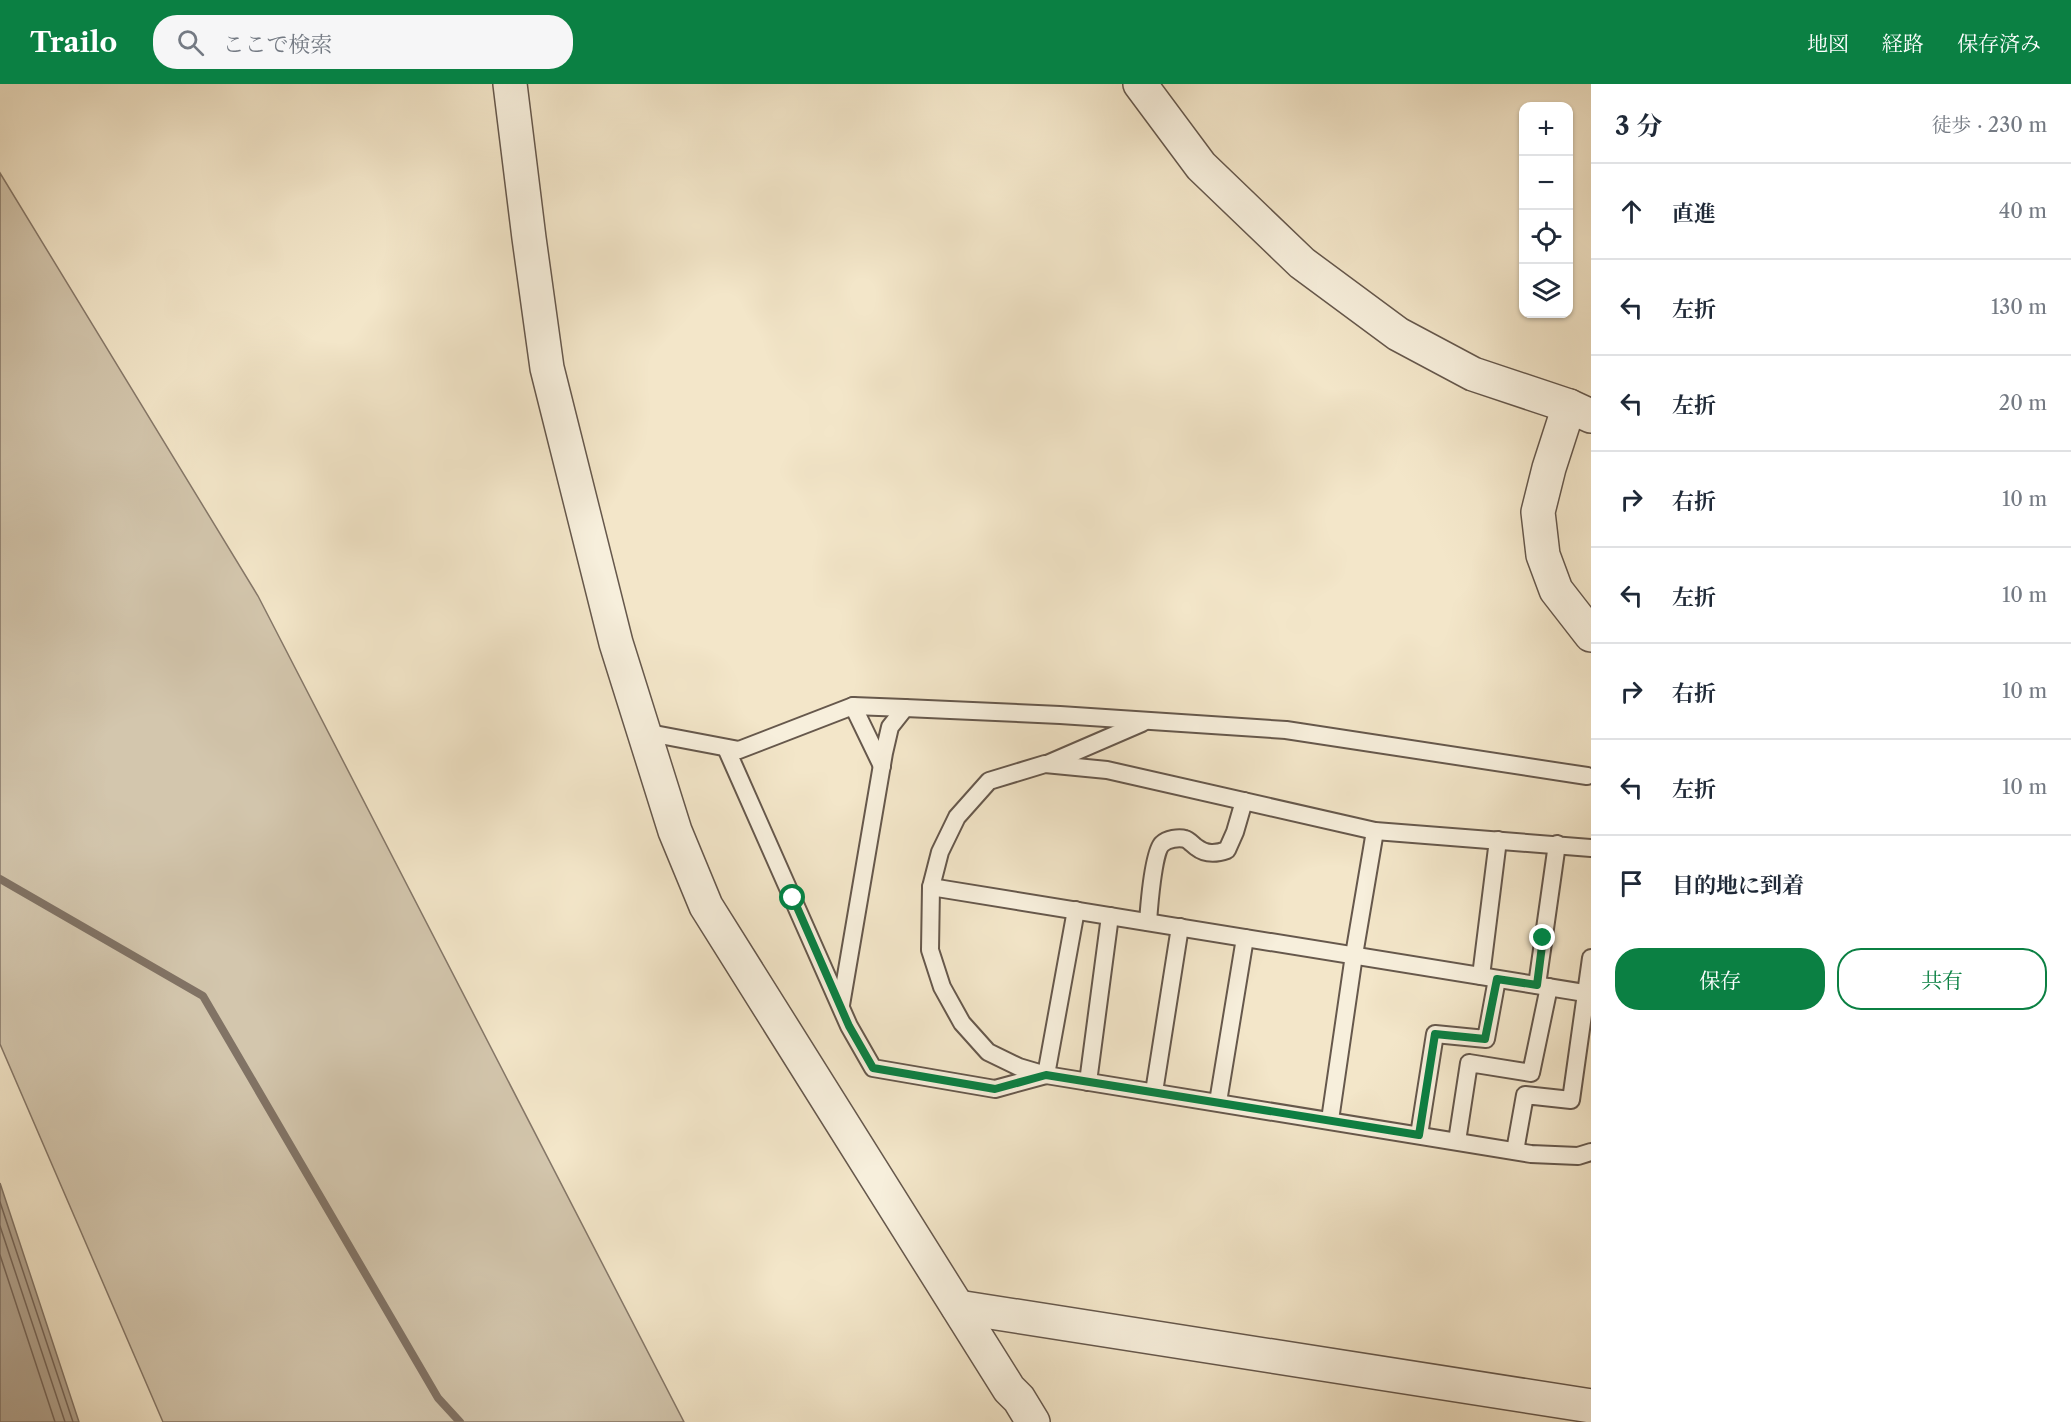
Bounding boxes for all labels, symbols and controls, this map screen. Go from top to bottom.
search box [153,15,573,69]
text: Trailo [30,25,117,59]
icon: search [174,26,207,59]
text: ここで検索 [222,31,332,58]
text: 地図 [1807,31,1849,56]
text: 経路 [1882,31,1924,56]
text: 保存済み [1957,31,2041,56]
map controls [1519,102,1573,318]
button: + [1519,102,1573,156]
text: 3 分 [1615,110,1662,142]
text: 徒歩 · 230 m [1932,113,2047,137]
button: − [1519,156,1573,210]
icon: ahead [1615,195,1648,228]
text: 40 m [1999,199,2047,223]
text: 直進 [1672,200,1716,227]
button: locate [1519,210,1573,264]
button: layers [1519,264,1573,318]
icon: left [1615,291,1648,324]
text: 130 m [1991,295,2047,319]
text: 左折 [1672,296,1716,323]
icon: left [1615,387,1648,420]
text: 20 m [1999,391,2047,415]
text: 左折 [1672,392,1716,419]
icon: right [1615,483,1648,516]
text: 10 m [2002,487,2047,511]
text: 右折 [1672,488,1716,515]
icon: left [1615,579,1648,612]
text: 10 m [2002,583,2047,607]
text: 左折 [1672,584,1716,611]
icon: right [1615,675,1648,708]
text: 10 m [2002,679,2047,703]
text: 右折 [1672,680,1716,707]
icon: left [1615,771,1648,804]
text: 10 m [2002,775,2047,799]
text: 左折 [1672,776,1716,803]
icon: arrive [1615,867,1648,900]
text: 目的地に到着 [1672,872,1804,899]
route start [779,884,805,910]
route end [1529,924,1555,950]
button: 保存 [1615,948,1825,1010]
button: 共有 [1837,948,2047,1010]

